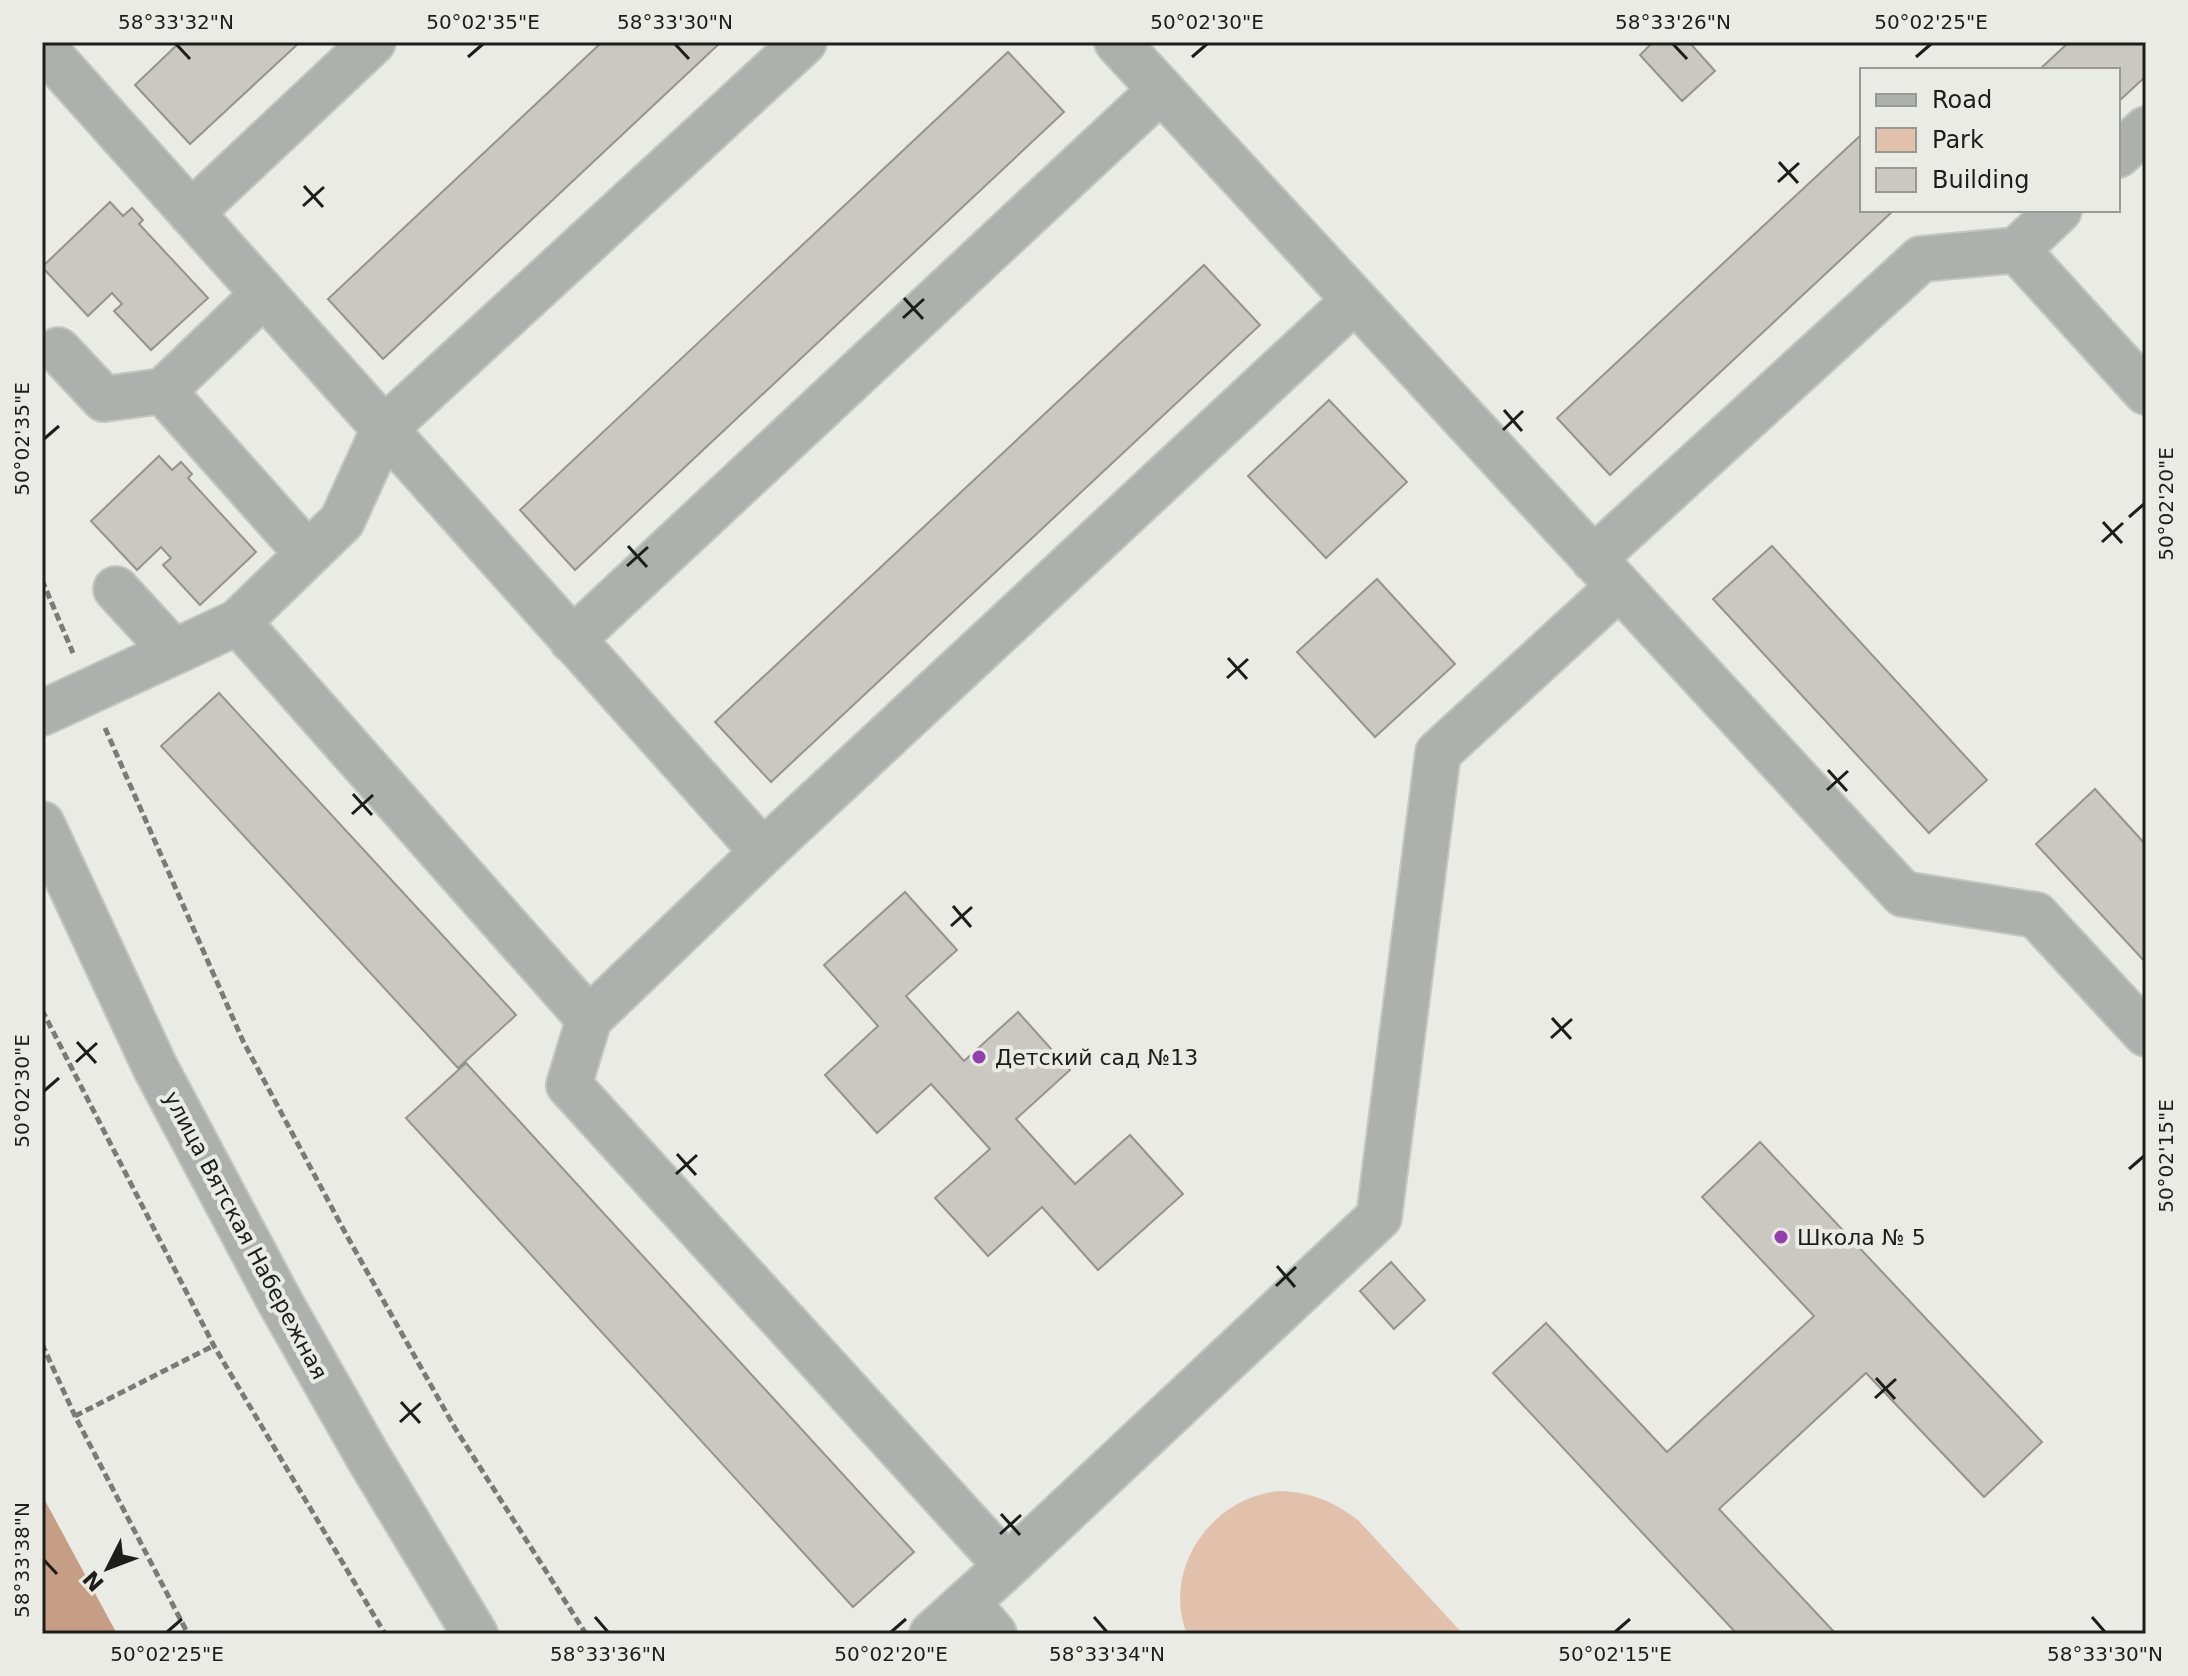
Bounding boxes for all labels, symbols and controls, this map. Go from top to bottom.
text: 58°33'32"N [118,10,234,34]
text: 50°02'35"E [426,10,540,34]
text: 58°33'30"N [617,10,733,34]
text: 50°02'30"E [1150,10,1264,34]
text: 58°33'26"N [1615,10,1731,34]
text: 50°02'25"E [1874,10,1988,34]
legend [1860,68,2120,212]
text: Road [1932,86,1992,114]
text: Park [1932,126,1984,154]
text: Building [1932,166,2029,194]
text: 50°02'35"E [10,382,34,496]
text: 50°02'20"E [2154,447,2178,561]
text: 50°02'30"E [10,1034,34,1148]
place label: Детский сад №13 [995,1045,1198,1070]
marker: Детский сад №13 [970,1048,988,1066]
street label: улица Вятская Набережная [159,1087,332,1384]
text: 50°02'15"E [2154,1099,2178,1213]
place label: Школа № 5 [1797,1225,1926,1250]
marker: Школа № 5 [1772,1228,1790,1246]
text: 58°33'38"N [10,1502,34,1618]
north arrow [68,1528,148,1608]
text: N [78,1566,109,1596]
text: 50°02'25"E [110,1642,224,1666]
text: 58°33'36"N [550,1642,666,1666]
text: 50°02'20"E [834,1642,948,1666]
text: 58°33'34"N [1049,1642,1165,1666]
text: 50°02'15"E [1558,1642,1672,1666]
text: 58°33'30"N [2047,1642,2163,1666]

